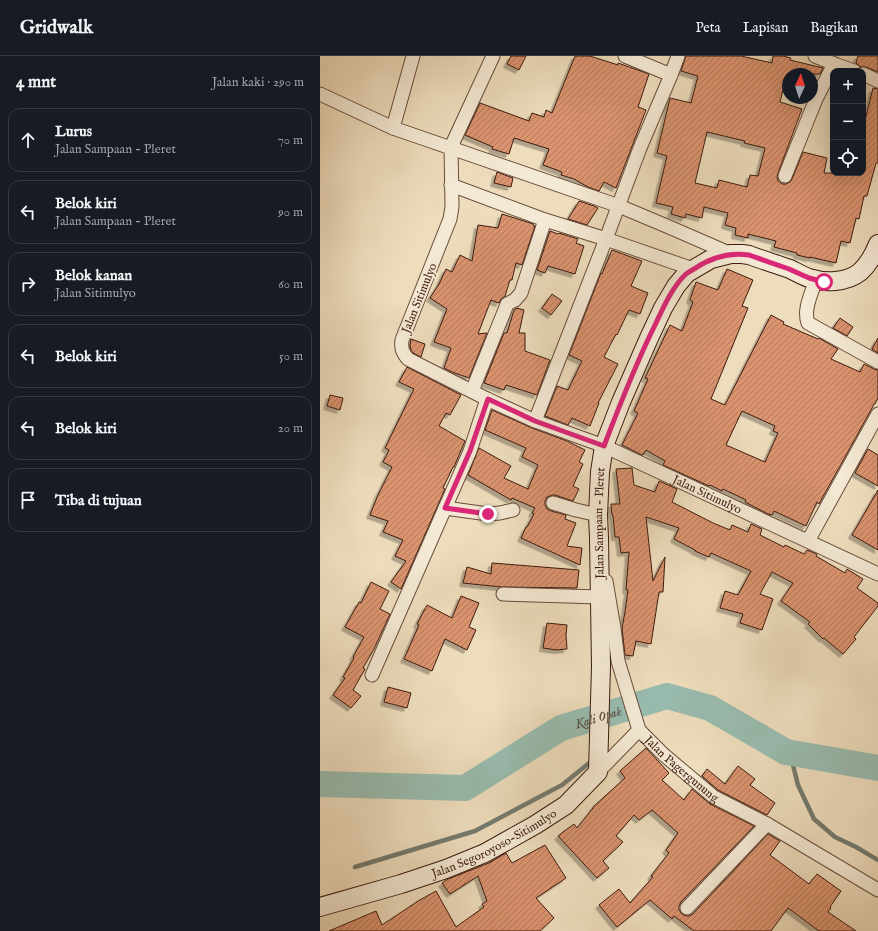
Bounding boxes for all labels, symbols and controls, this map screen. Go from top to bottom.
text: Gridwalk [20,16,93,40]
text: Peta [695,19,721,37]
text: Lapisan [743,19,788,37]
text: Bagikan [810,19,858,37]
north arrow [782,68,818,104]
map controls [830,68,866,176]
button: + [830,68,866,104]
text: 4 mnt [16,72,56,93]
text: Jalan kaki · 290 m [212,74,304,91]
button: − [830,104,866,140]
text: Lurus [55,122,92,141]
icon: ahead [17,129,39,151]
text: 70 m [278,132,303,149]
button: locate [830,140,866,176]
text: Jalan Sampaan - Pleret [55,141,176,158]
text: Belok kiri [55,194,117,213]
icon: left [17,201,39,223]
text: 90 m [278,204,303,221]
text: Jalan Sampaan - Pleret [55,213,176,230]
street label: Jalan Sitimulyo [398,260,442,338]
text: Belok kanan [55,266,132,285]
icon: right [17,273,39,295]
route start [815,273,833,291]
text: 60 m [278,276,303,293]
text: Jalan Sitimulyo [55,285,136,302]
icon: left [17,345,39,367]
text: Belok kiri [55,347,117,366]
text: 50 m [279,348,303,365]
icon: left [17,417,39,439]
text: Belok kiri [55,419,117,438]
text: 20 m [278,420,303,437]
street label: Jalan Sampaan - Pleret [591,466,609,581]
street label: Jalan Sitimulyo [668,471,745,518]
icon: arrive [17,489,39,511]
text: Tiba di tujuan [55,491,142,510]
route end [479,505,497,523]
water label: Kali Opak [572,703,625,734]
street label: Jalan Pagergunung [639,731,721,806]
street label: Jalan Segoroyoso-Sitimulyo [428,806,560,883]

